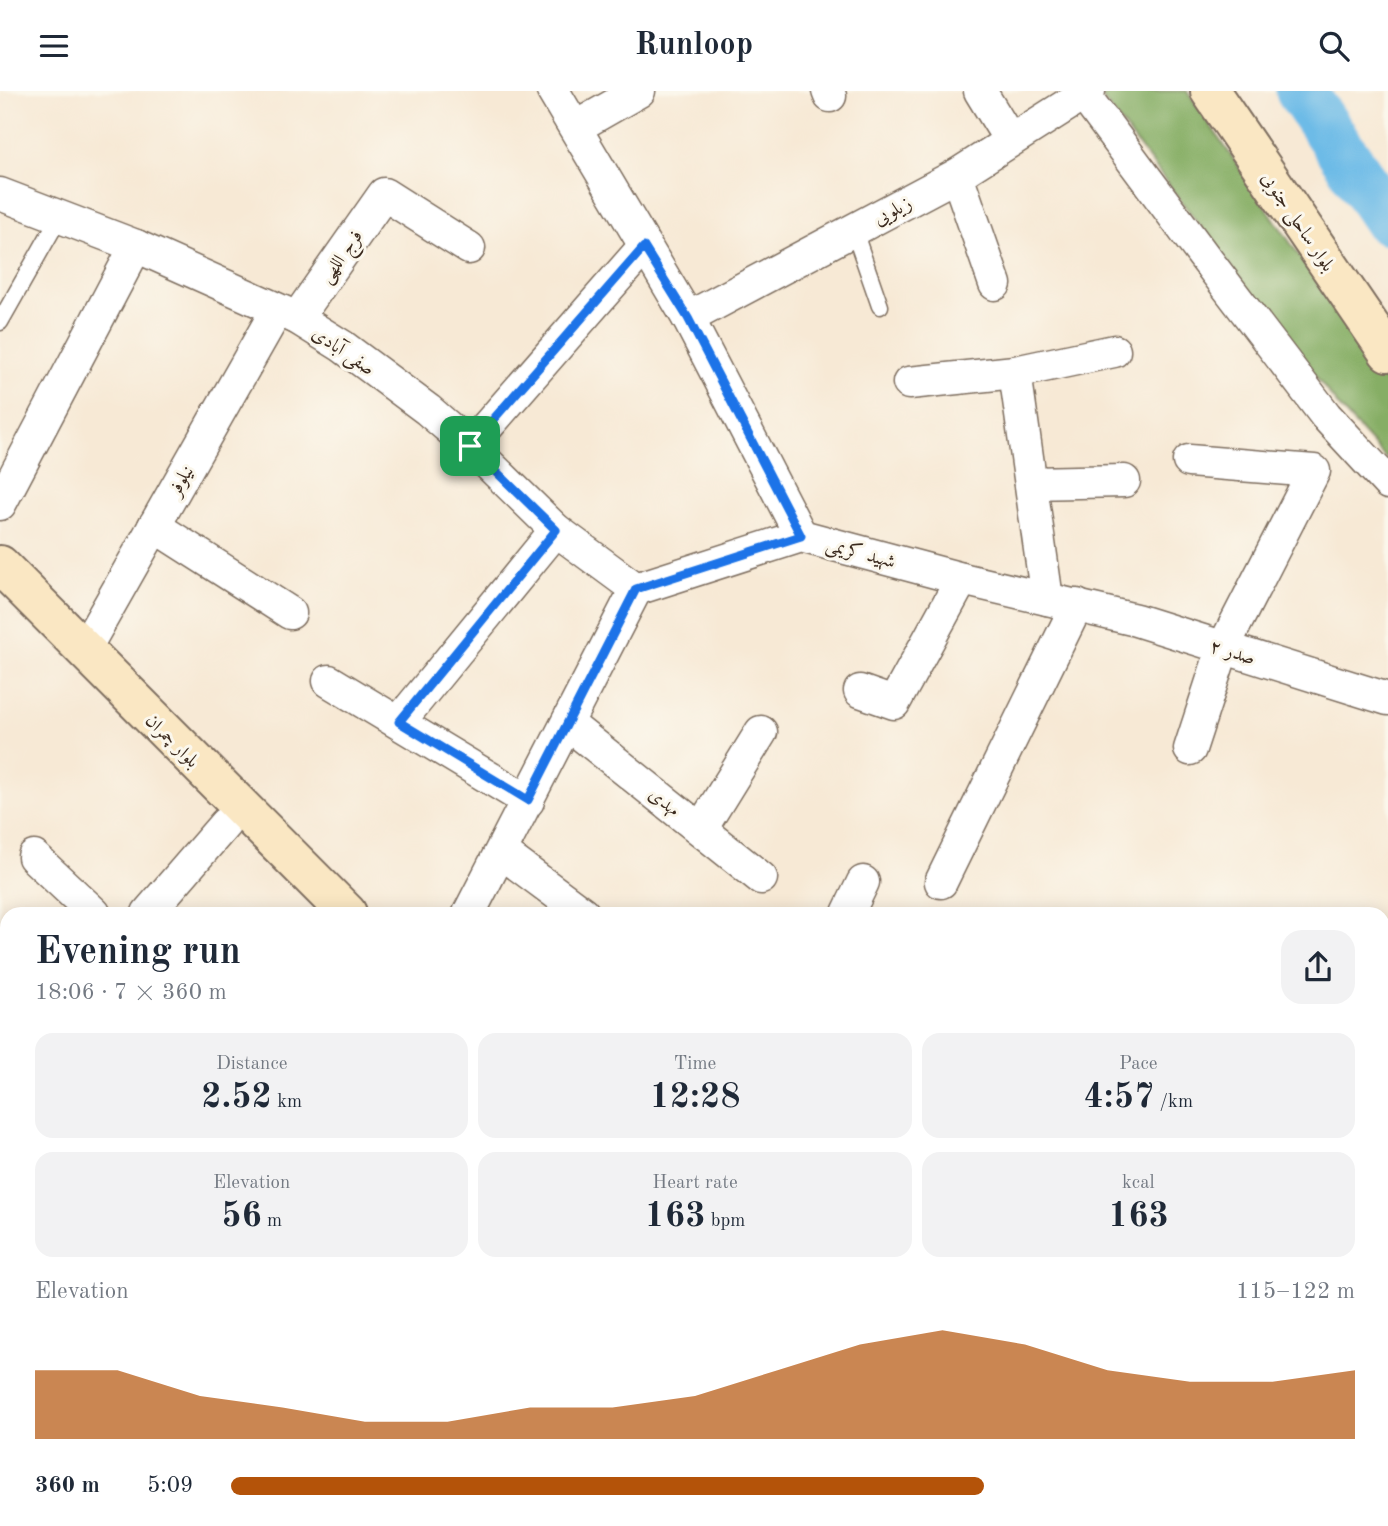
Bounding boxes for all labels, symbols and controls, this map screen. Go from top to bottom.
icon: menu [35,27,73,65]
icon: search [1315,27,1353,65]
text: Runloop [635,30,753,62]
street label: بلوار ساحلی جنوبی [1254,169,1337,277]
street label: زیلویی [871,194,916,232]
street label: فرج اللهی [317,227,372,291]
street label: صفی آبادی [307,322,379,381]
pin [440,416,500,476]
icon: arrive [451,427,489,465]
street label: نیلوفر [165,463,199,502]
street label: شهید کریمی [823,534,898,575]
street label: صدر ۲ [1207,638,1257,669]
street label: بلوار چمران [140,711,202,773]
street label: مهدی [644,785,683,822]
button: share [1281,930,1355,1004]
text: Evening run [35,934,241,972]
text: 18:06 · 7 × 360 m [35,981,227,1004]
text: Distance [216,1055,287,1074]
text: Time [674,1055,716,1074]
text: Pace [1119,1055,1158,1074]
text: 2.52 [201,1080,272,1115]
text: 12:28 [649,1080,741,1115]
text: 4:57 [1084,1080,1154,1115]
text: km [272,1093,302,1112]
text: /km [1154,1093,1193,1112]
text: Elevation [213,1174,290,1193]
text: Heart rate [652,1174,738,1193]
text: kcal [1122,1174,1155,1193]
text: 56 [221,1199,262,1234]
text: 163 [645,1199,705,1234]
text: 163 [1108,1199,1169,1234]
text: m [262,1212,282,1231]
text: bpm [705,1212,745,1231]
text: Elevation [35,1280,129,1303]
text: 115–122 m [1236,1280,1355,1303]
text: 360 m [35,1474,100,1497]
text: 5:09 [147,1474,193,1497]

